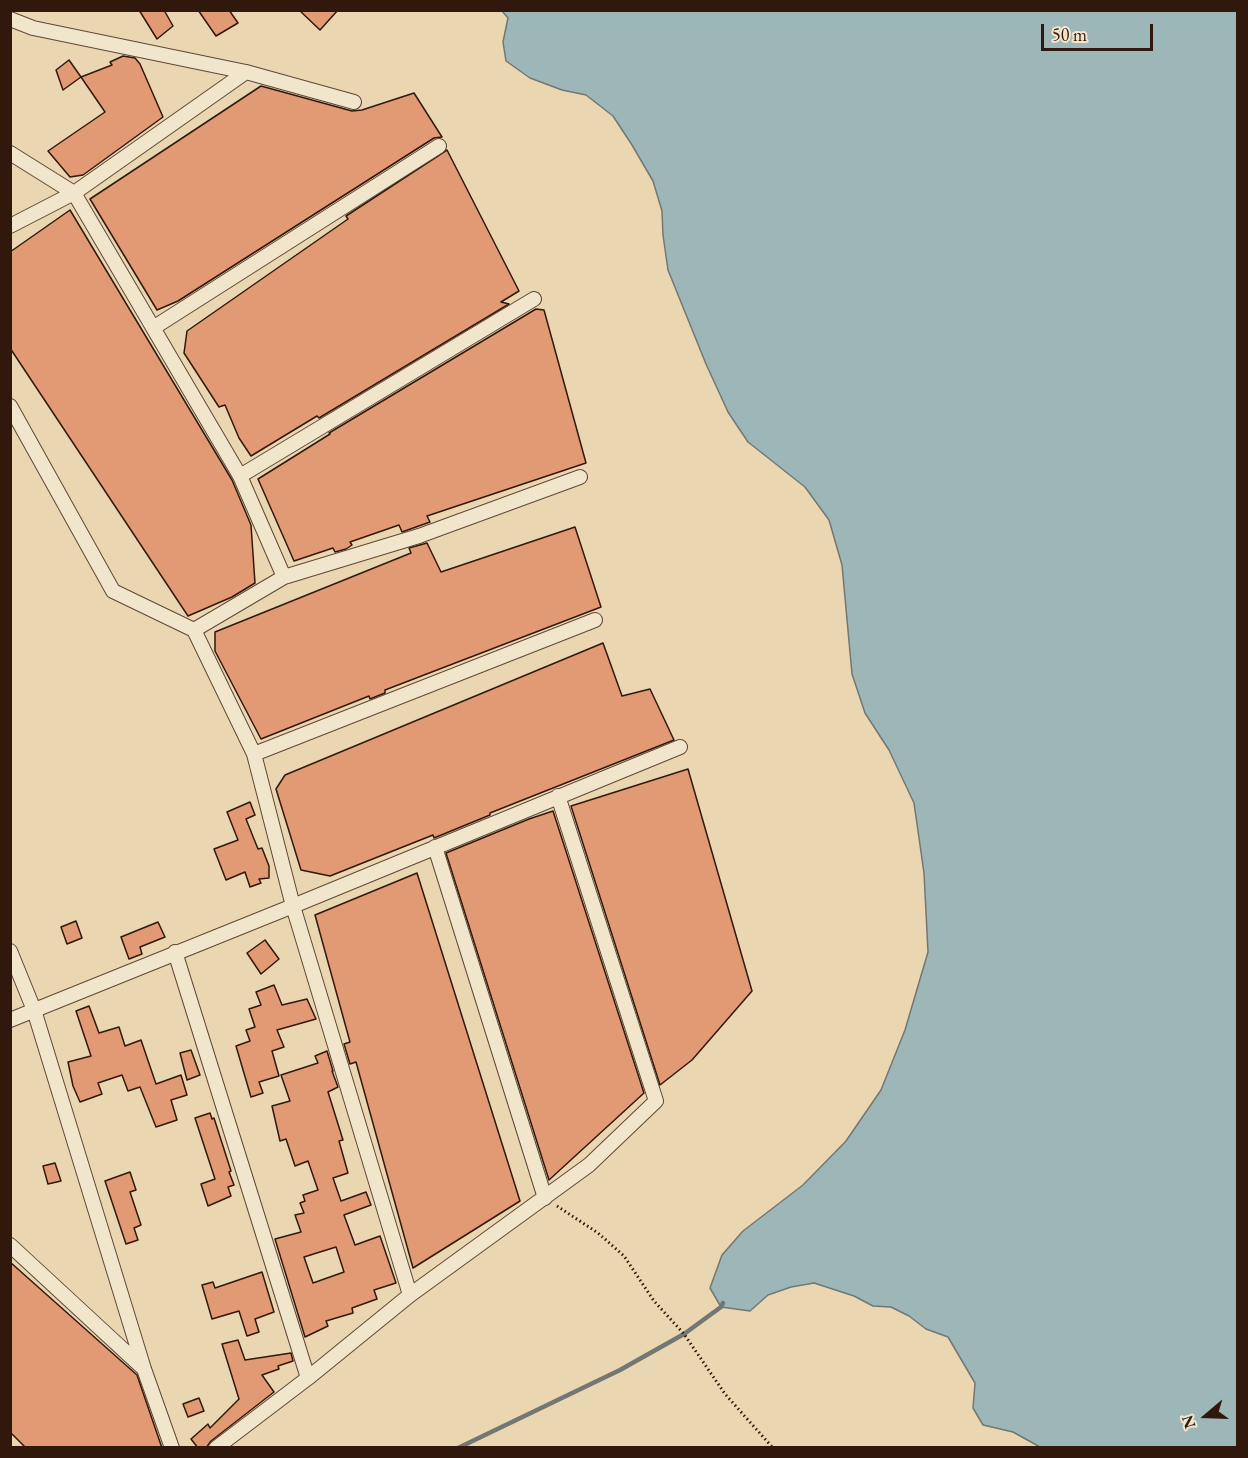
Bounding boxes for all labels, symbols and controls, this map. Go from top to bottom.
scale bar [1044,12,1156,50]
text: 50 m [1052,23,1087,46]
north arrow [1176,1386,1236,1446]
text: N [1176,1412,1201,1432]

